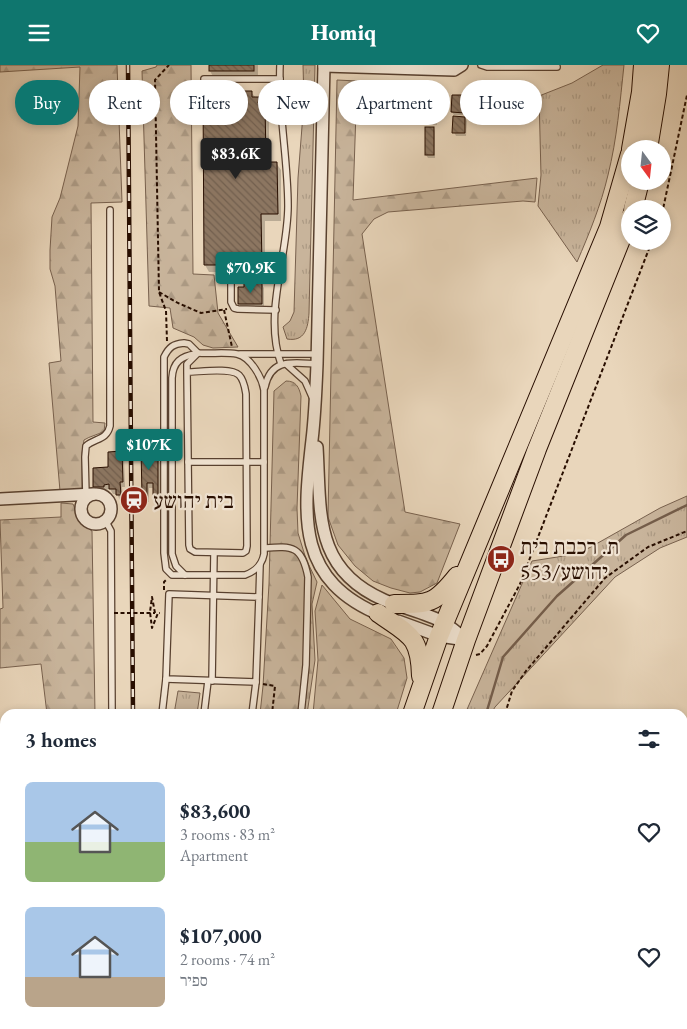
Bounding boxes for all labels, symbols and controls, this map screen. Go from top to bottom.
text: Homiq [311,18,376,47]
icon: menu [25,19,53,47]
icon: heart [634,19,662,47]
chip: Buy [15,80,79,125]
chip: Rent [89,80,160,125]
chip: Filters [170,80,248,125]
chip: New [258,80,328,125]
chip: Apartment [338,80,450,125]
chip: House [460,80,542,125]
pin: $83.6K [195,137,277,180]
north arrow [621,140,671,190]
map controls [621,140,671,250]
text: $83.6K [212,143,260,164]
button: layers [621,200,671,250]
pin: $70.9K [210,251,292,294]
text: $70.9K [227,257,275,278]
pin: $107K [114,429,184,471]
text: $107K [127,434,171,455]
station icon: בית יהושע [119,485,149,515]
place label: בית יהושע [153,486,234,515]
place label: ת. רכבת בית יהושע/553 [520,532,619,586]
bus stop icon: ת. רכבת בית יהושע/553 [486,544,516,574]
icon: filters [635,725,663,753]
text: 3 homes [25,726,97,753]
text: $83,600 [180,797,250,824]
icon: home [65,802,125,862]
icon: heart [635,818,663,846]
text: 3 rooms · 83 m² [180,824,275,845]
text: Apartment [180,845,248,866]
text: $107,000 [180,922,262,949]
icon: home [65,927,125,987]
icon: heart [635,943,663,971]
text: 2 rooms · 74 m² [180,949,275,970]
text: ספיר [180,970,208,991]

